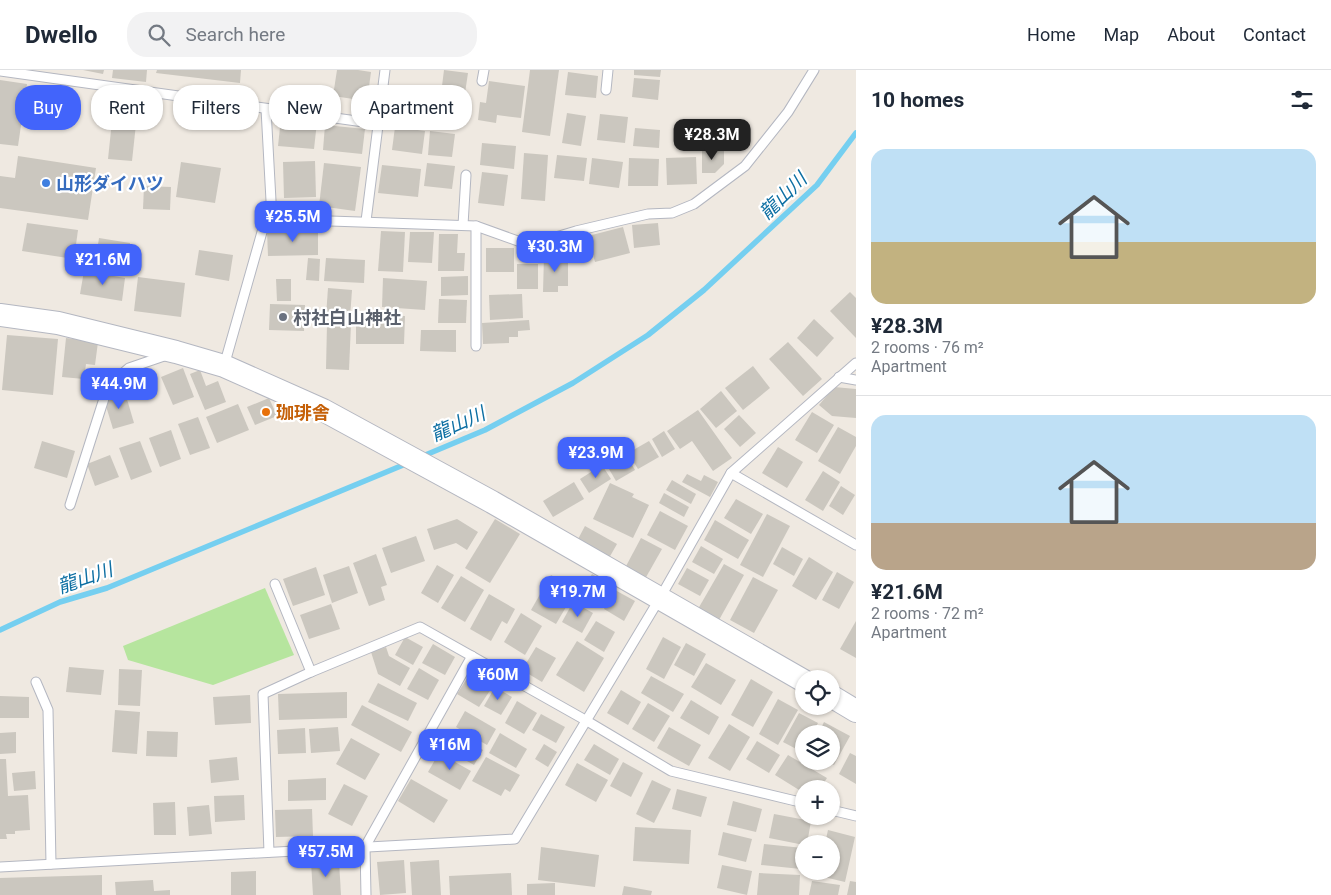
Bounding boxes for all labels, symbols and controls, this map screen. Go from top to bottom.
search box [127,12,477,57]
text: Dwello [25,21,97,49]
icon: search [145,21,173,49]
text: Search here [185,23,285,46]
text: Home [1027,24,1076,45]
text: Map [1104,24,1139,45]
text: About [1167,24,1215,45]
text: Contact [1243,24,1306,45]
chip: Buy [15,85,81,130]
chip: Rent [91,85,163,130]
chip: Filters [173,85,259,130]
chip: New [269,85,341,130]
chip: Apartment [351,85,472,130]
icon: filters [1288,86,1316,114]
text: 10 homes [871,88,964,112]
pin: ¥28.3M [671,118,753,161]
text: ¥28.3M [685,125,739,144]
water label: 龍山川 [755,167,813,224]
place label: 山形ダイハツ [56,173,164,194]
marker: 山形ダイハツ [40,177,52,189]
icon: home [1049,182,1139,272]
pin: ¥25.5M [252,200,334,243]
text: ¥25.5M [266,207,320,226]
pin: ¥30.3M [514,230,596,273]
text: ¥30.3M [528,237,582,256]
pin: ¥21.6M [62,244,144,286]
text: ¥21.6M [76,250,130,269]
place label: 村社白山神社 [293,307,401,328]
marker: 村社白山神社 [277,311,289,323]
text: ¥28.3M [871,314,943,338]
text: 2 rooms · 76 m² [871,338,984,357]
text: Apartment [871,357,947,376]
pin: ¥44.9M [78,368,160,410]
text: ¥44.9M [92,374,146,393]
water label: 龍山川 [427,401,491,446]
place label: 珈琲舎 [276,402,330,423]
marker: 珈琲舎 [260,406,272,418]
pin: ¥23.9M [555,436,637,479]
text: ¥23.9M [569,443,623,462]
icon: home [1049,447,1139,537]
water label: 龍山川 [54,557,118,598]
pin: ¥19.7M [537,576,619,618]
text: ¥21.6M [871,580,943,604]
text: ¥19.7M [551,582,605,601]
text: 2 rooms · 72 m² [871,604,984,623]
text: Apartment [871,623,947,642]
pin: ¥60M [468,658,528,701]
text: ¥60M [478,665,518,684]
map controls [795,670,840,880]
button: locate [795,670,840,715]
button: layers [795,725,840,770]
pin: ¥16M [420,728,480,771]
text: ¥16M [430,735,470,754]
button: + [795,780,840,825]
button: − [795,835,840,880]
pin: ¥57.5M [285,836,367,878]
text: ¥57.5M [299,842,353,861]

